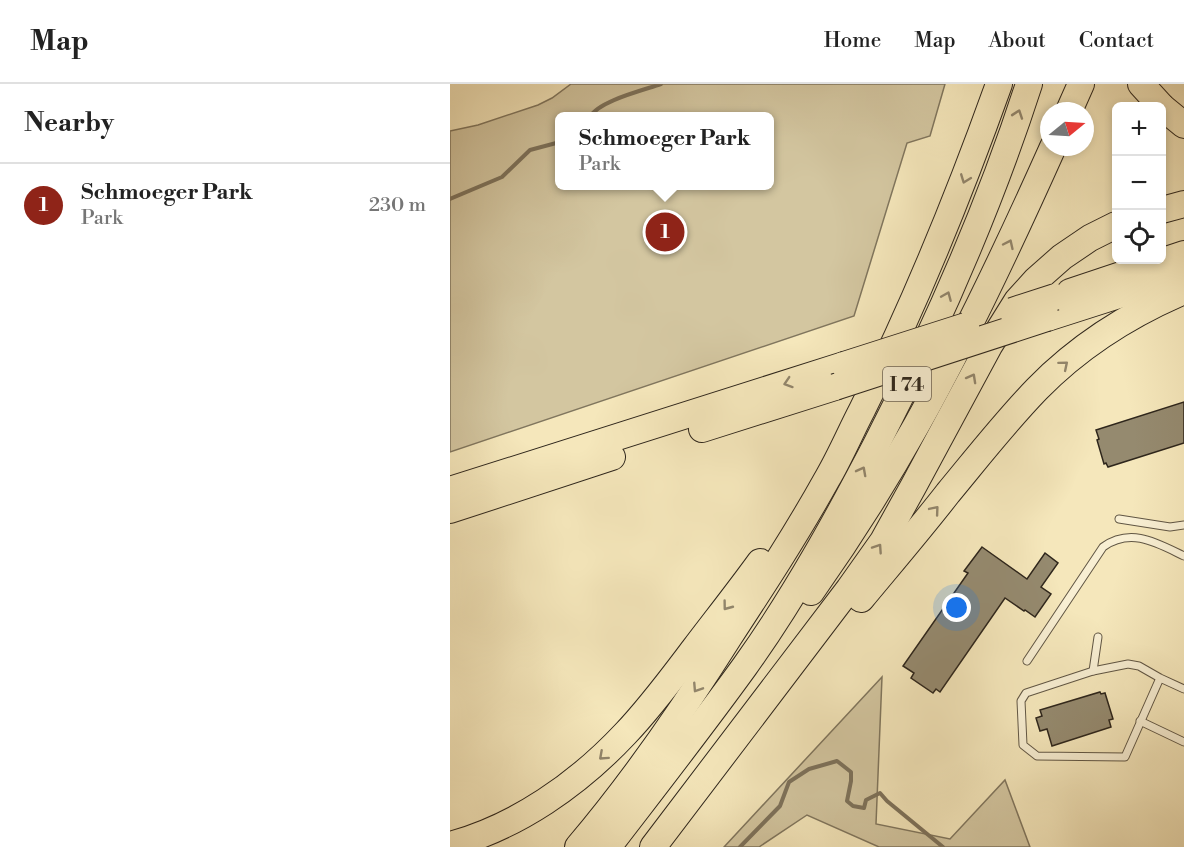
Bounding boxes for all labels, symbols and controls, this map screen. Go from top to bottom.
text: Map [30,24,89,59]
text: Home [824,28,881,54]
text: Map [914,28,956,54]
text: About [989,28,1046,54]
text: Contact [1079,28,1154,54]
north arrow [1040,102,1094,156]
map controls [1112,102,1166,264]
button: + [1112,102,1166,156]
text: Nearby [24,107,114,139]
one-way arrow [1011,109,1024,120]
popup [555,112,774,190]
text: Schmoeger Park [579,125,750,152]
text: Park [579,152,620,177]
button: − [1112,156,1166,210]
one-way arrow [959,173,972,183]
text: Schmoeger Park [81,179,253,206]
text: 1 [39,193,48,218]
text: 230 m [369,193,426,218]
text: Park [81,206,123,231]
pin: 1 [646,210,684,254]
button: locate [1112,210,1166,264]
one-way arrow [1001,240,1013,251]
one-way arrow [940,291,952,302]
one-way arrow [1057,361,1068,372]
road number: I 74 [883,367,931,401]
one-way arrow [965,373,976,384]
one-way arrow [783,376,794,388]
one-way arrow [855,467,866,478]
one-way arrow [927,506,938,517]
one-way arrow [870,544,881,555]
your location [942,593,971,622]
one-way arrow [723,599,734,610]
one-way arrow [692,682,704,692]
one-way arrow [599,749,609,760]

